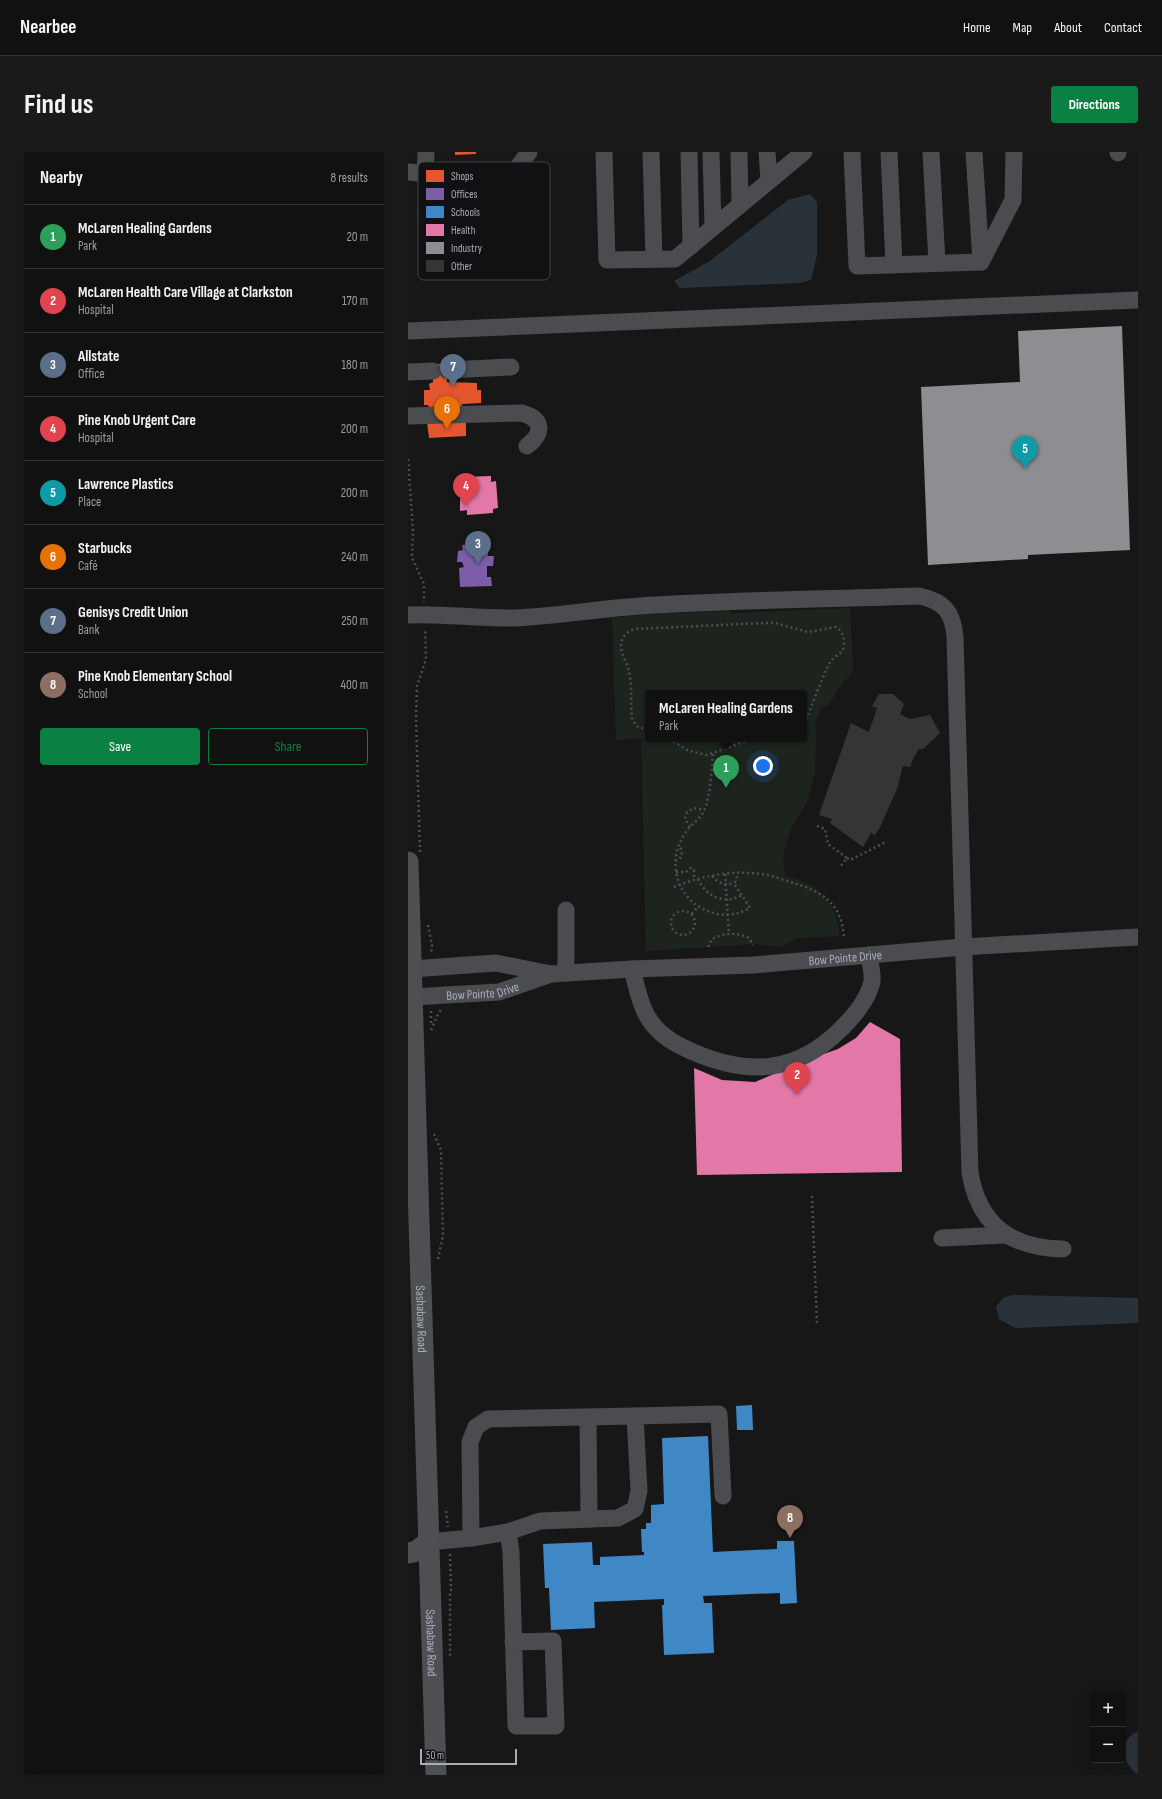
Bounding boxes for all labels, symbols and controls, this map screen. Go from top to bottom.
text: Nearbee [20,16,76,39]
text: Home [963,19,991,36]
text: Map [1013,19,1032,36]
text: About [1054,19,1082,36]
text: Contact [1104,19,1142,36]
button: Directions [1051,86,1138,123]
text: Find us [24,88,93,121]
legend [418,162,550,280]
text: Nearby [40,168,83,188]
text: 8 results [330,170,368,186]
text: Shops [451,170,474,183]
text: Offices [451,188,478,201]
text: Schools [451,206,480,219]
text: McLaren Healing Gardens [78,219,212,238]
text: Health [451,224,476,237]
text: 1 [50,229,56,245]
text: 20 m [346,229,368,245]
text: Park [78,238,97,254]
text: Industry [451,242,483,255]
text: Other [451,260,472,273]
text: McLaren Health Care Village at Clarkston [78,283,293,302]
text: 2 [50,293,56,309]
text: 170 m [342,293,368,309]
text: Hospital [78,302,114,318]
text: Allstate [78,347,119,366]
pin: 7 [440,354,466,387]
text: 3 [50,357,56,373]
text: 180 m [342,357,368,373]
text: Office [78,366,105,382]
pin: 6 [434,396,460,429]
text: Pine Knob Urgent Care [78,411,196,430]
text: 4 [50,421,56,437]
text: 200 m [341,421,368,437]
text: Hospital [78,430,114,446]
pin: 5 [1012,436,1038,469]
pin: 4 [453,473,479,506]
text: Lawrence Plastics [78,475,174,494]
text: 5 [50,485,56,501]
text: 200 m [341,485,368,501]
text: Place [78,494,101,510]
pin: 3 [465,531,491,564]
text: Starbucks [78,539,132,558]
text: 6 [50,549,56,565]
text: 240 m [341,549,368,565]
text: Café [78,558,98,574]
text: Genisys Credit Union [78,603,188,622]
text: 7 [50,613,56,629]
text: 250 m [341,613,368,629]
text: Bank [78,622,99,638]
text: Pine Knob Elementary School [78,667,232,686]
text: 8 [50,677,56,693]
text: 400 m [341,677,368,693]
text: School [78,686,108,702]
popup [645,690,807,742]
text: McLaren Healing Gardens [659,699,793,718]
text: Park [659,718,678,734]
button: Save [40,728,200,765]
button: Share [208,728,368,765]
pin: 1 [713,755,739,788]
your location [753,756,773,776]
street label: Bow Pointe Drive [808,947,882,969]
street label: Bow Pointe Drive [446,979,521,1004]
pin: 2 [784,1062,810,1095]
street label: Sashabaw Road [412,1285,430,1353]
pin: 8 [777,1505,803,1538]
street label: Sashabaw Road [422,1609,440,1677]
map controls [1090,1691,1126,1763]
button: + [1090,1691,1126,1727]
button: − [1090,1727,1126,1763]
scale bar [420,1747,517,1766]
text: 50 m [426,1749,444,1762]

